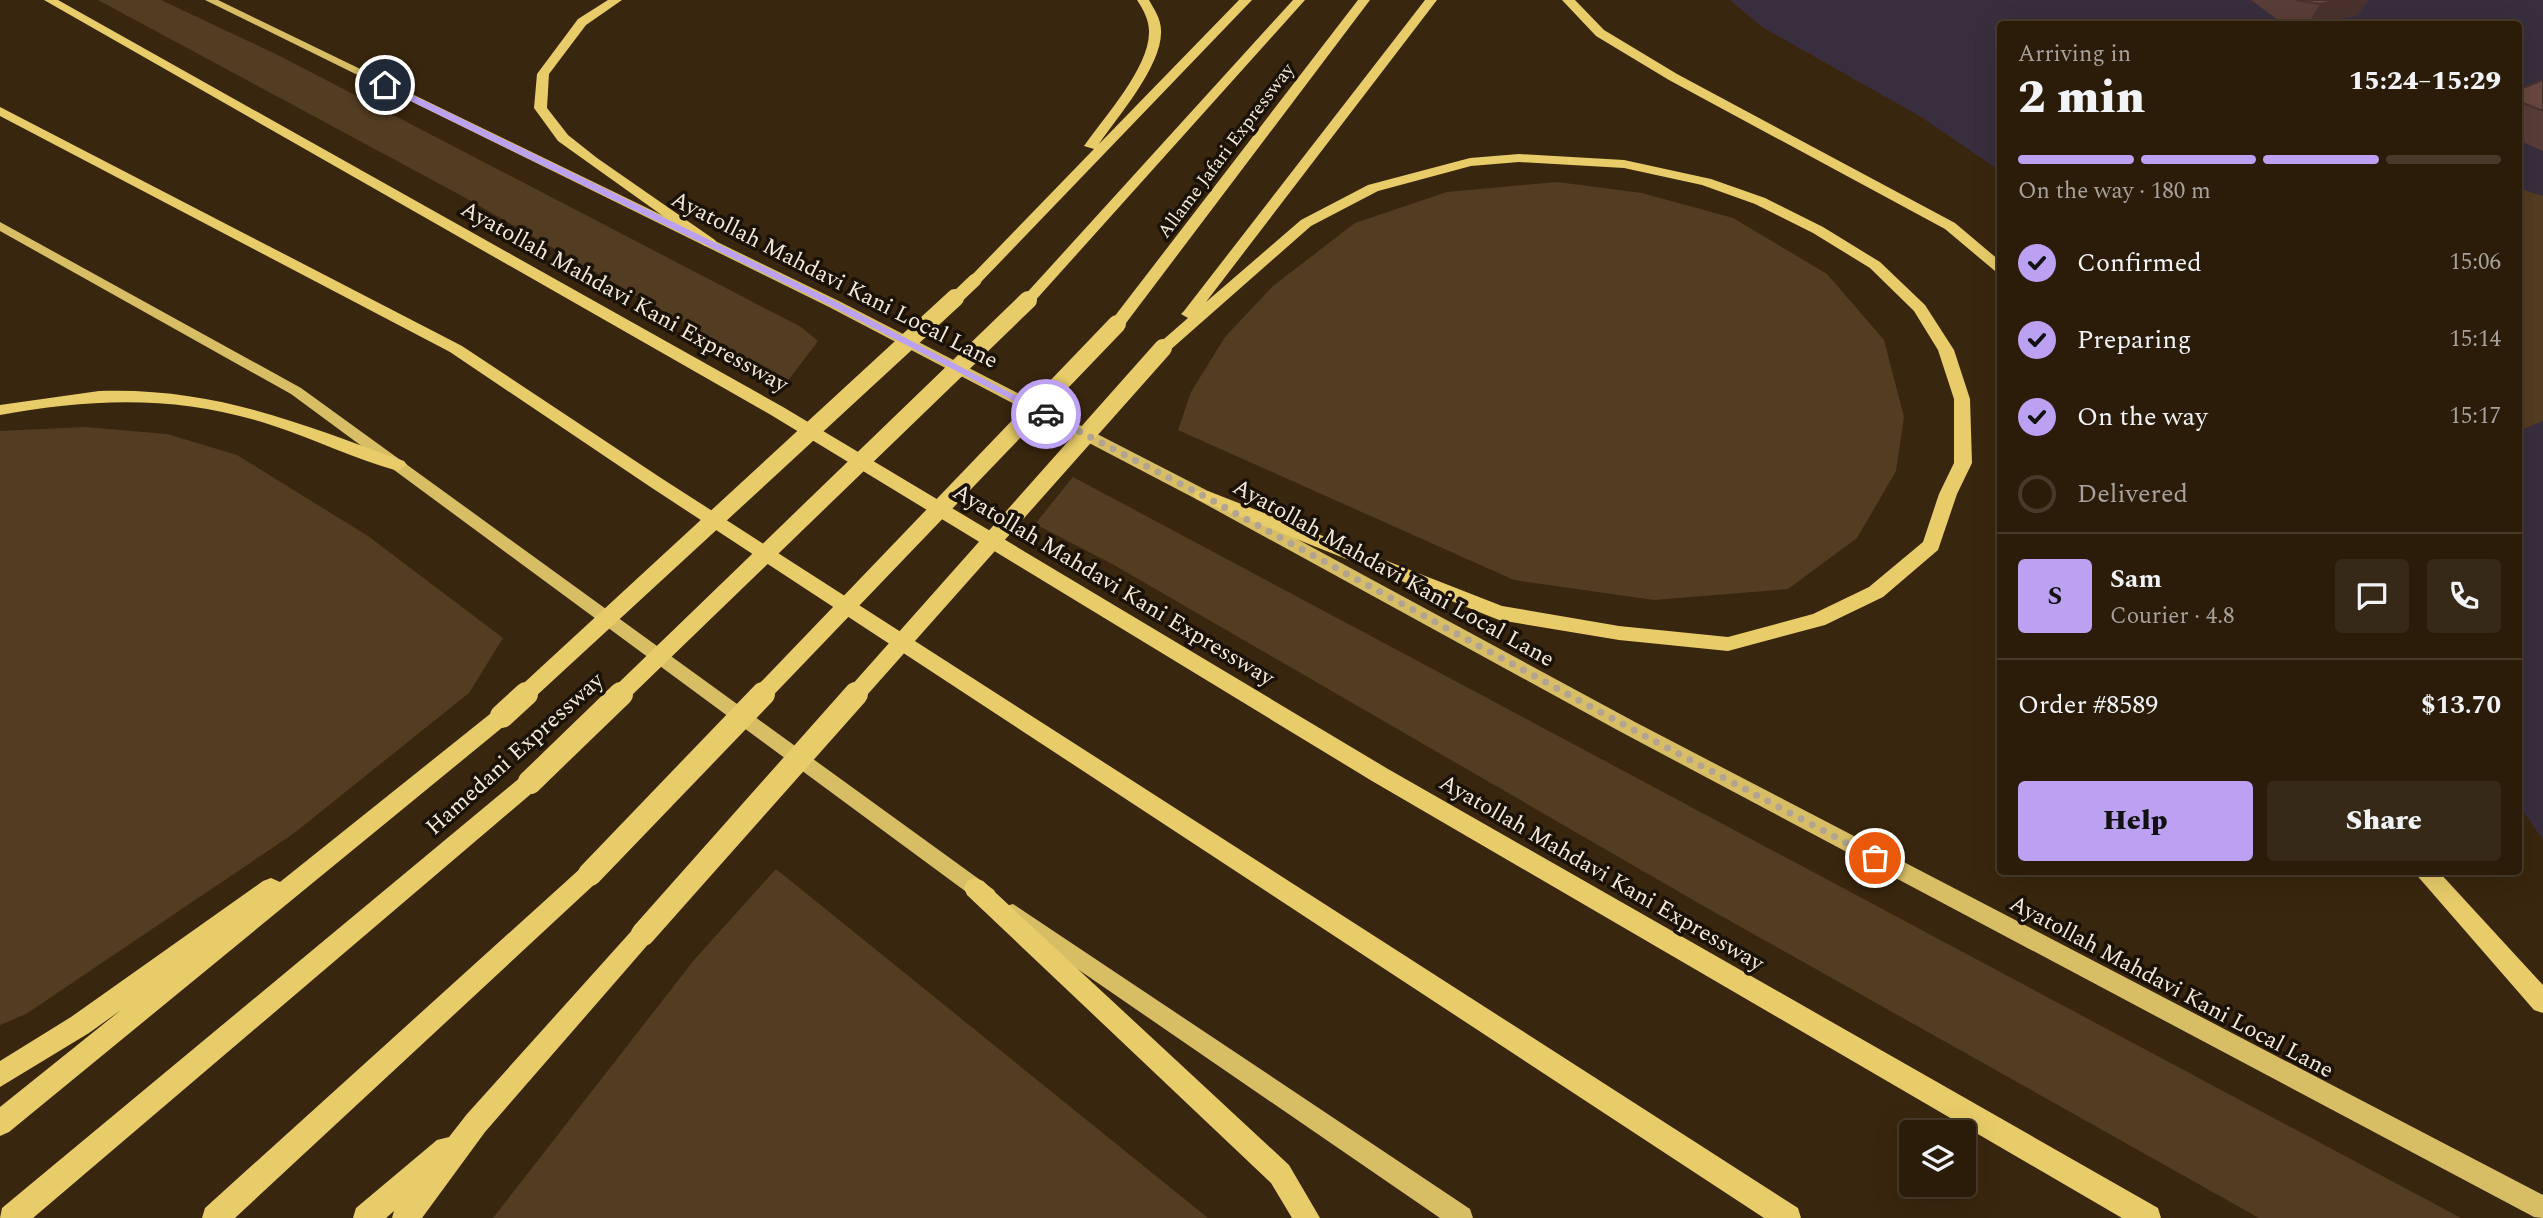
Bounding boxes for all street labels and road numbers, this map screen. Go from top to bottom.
street label: Allame Jafari Expressway [1151,56,1302,245]
street label: Ayatollah Mahdavi Kani Local Lane [665,182,1004,378]
street label: Ayatollah Mahdavi Kani Expressway [454,192,795,403]
street label: Ayatollah Mahdavi Kani Local Lane [1226,470,1561,677]
street label: Ayatollah Mahdavi Kani Expressway [946,475,1282,696]
street label: Hamedani Expressway [418,664,613,844]
street label: Ayatollah Mahdavi Kani Expressway [1432,766,1771,981]
street label: Ayatollah Mahdavi Kani Local Lane [2003,887,2340,1088]

